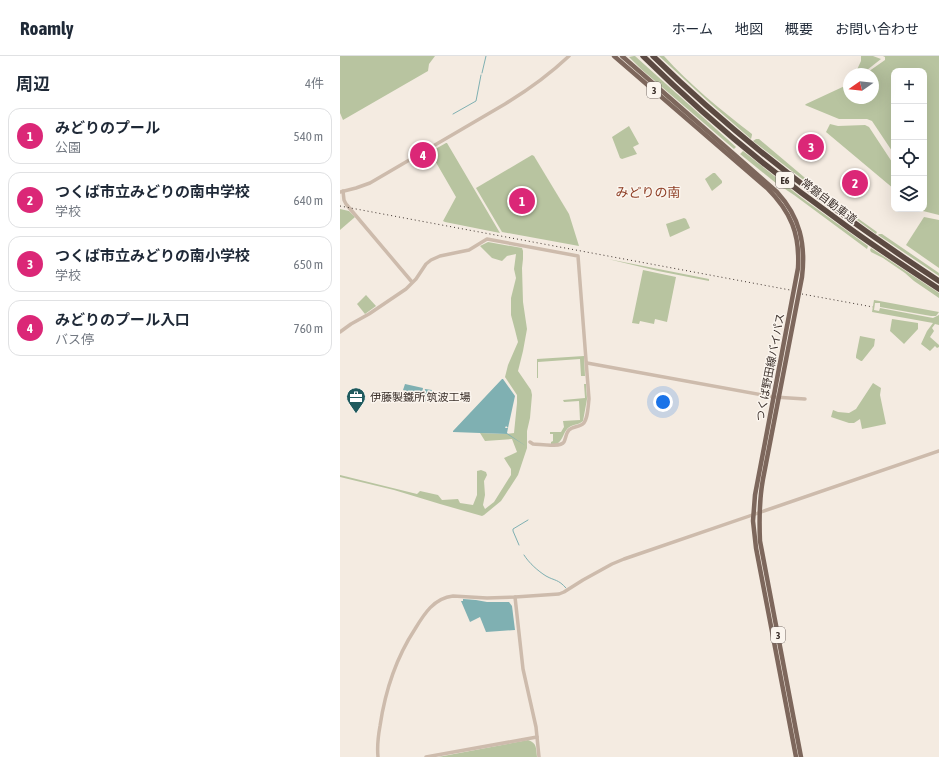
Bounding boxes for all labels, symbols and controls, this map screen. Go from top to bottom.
text: Roamly [20,17,74,39]
text: ホーム [671,21,713,37]
text: 地図 [735,21,763,37]
text: 概要 [785,21,813,37]
text: お問い合わせ [835,21,919,37]
north arrow [843,68,879,104]
map controls [891,68,927,212]
button: + [891,68,927,104]
text: 周辺 [16,74,50,94]
text: 4件 [305,76,324,91]
road number: 3 [647,82,661,98]
button: − [891,104,927,140]
text: みどりのプール [55,119,160,136]
text: 1 [27,129,33,144]
text: 540 m [294,129,323,144]
pin: 3 [798,132,824,162]
text: 公園 [55,140,81,155]
pin: 4 [410,140,436,170]
button: locate [891,140,927,176]
pin: 2 [842,168,868,198]
road number: E6 [776,172,794,188]
street label: 常磐自動車道 [799,176,859,226]
button: layers [891,176,927,212]
text: つくば市立みどりの南中学校 [55,183,250,200]
district label: みどりの南 [615,185,681,200]
pin: 1 [509,186,535,216]
text: 2 [27,193,33,208]
text: 640 m [294,193,323,208]
text: 学校 [55,204,81,219]
text: つくば市立みどりの南小学校 [55,247,250,264]
text: 3 [27,257,33,272]
text: 650 m [294,257,323,272]
text: 学校 [55,268,81,283]
text: みどりのプール入口 [55,311,190,328]
street label: つくば野田線バイパス [754,312,786,422]
text: 4 [27,321,33,336]
text: 760 m [294,321,323,336]
text: バス停 [55,332,94,347]
office icon: 伊藤製鐵所 筑波工場 [345,386,367,414]
place label: 伊藤製鐵所 筑波工場 [370,391,471,403]
your location [653,392,673,412]
road number: 3 [771,627,785,643]

